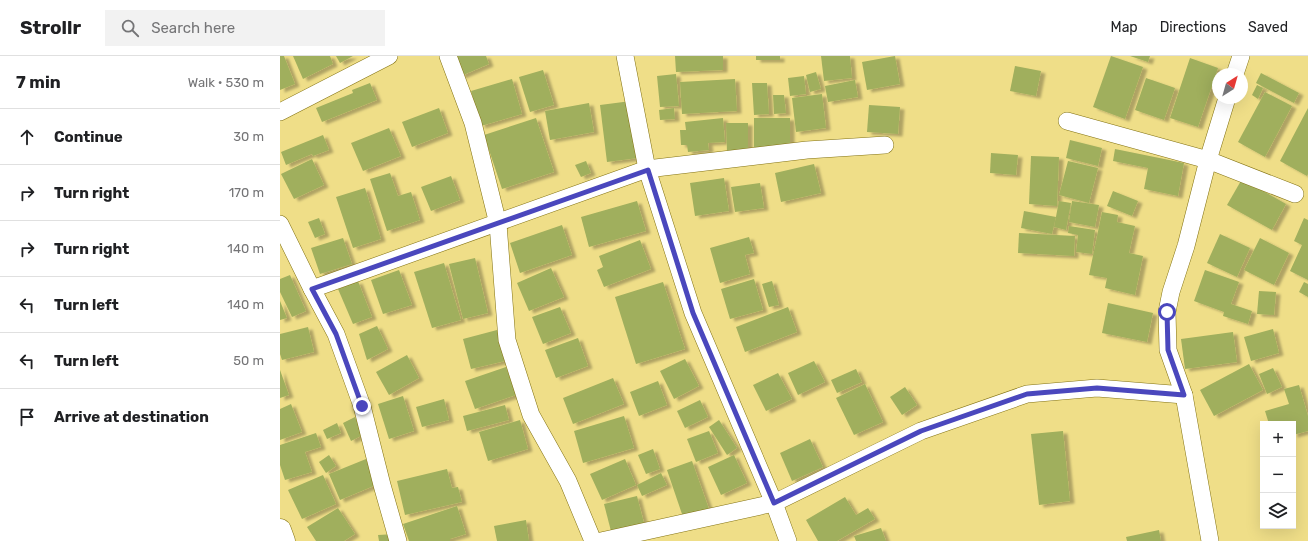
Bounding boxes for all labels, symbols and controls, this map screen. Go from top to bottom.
search box [105,10,385,46]
text: Strollr [20,16,81,39]
icon: search [119,17,141,39]
text: Search here [151,19,235,37]
text: Map [1111,19,1138,36]
text: Directions [1160,19,1226,36]
text: Saved [1248,19,1288,36]
north arrow [1212,68,1248,104]
text: 7 min [16,72,61,92]
text: Walk · 530 m [188,75,264,90]
icon: ahead [16,126,38,148]
text: Continue [54,128,123,146]
text: 30 m [233,129,264,144]
icon: right [16,182,38,204]
text: Turn right [54,184,129,202]
text: 170 m [229,185,264,200]
icon: right [16,238,38,260]
text: Turn right [54,240,129,258]
text: 140 m [227,241,264,256]
icon: left [16,294,38,316]
text: Turn left [54,296,119,314]
text: 140 m [227,297,264,312]
route start [1158,303,1176,321]
icon: left [16,350,38,372]
text: Turn left [54,352,119,370]
text: 50 m [233,353,264,368]
route end [353,397,371,415]
icon: arrive [16,406,38,428]
text: Arrive at destination [54,408,209,426]
map controls [1260,421,1296,529]
button: + [1260,421,1296,457]
button: − [1260,457,1296,493]
button: layers [1260,493,1296,529]

